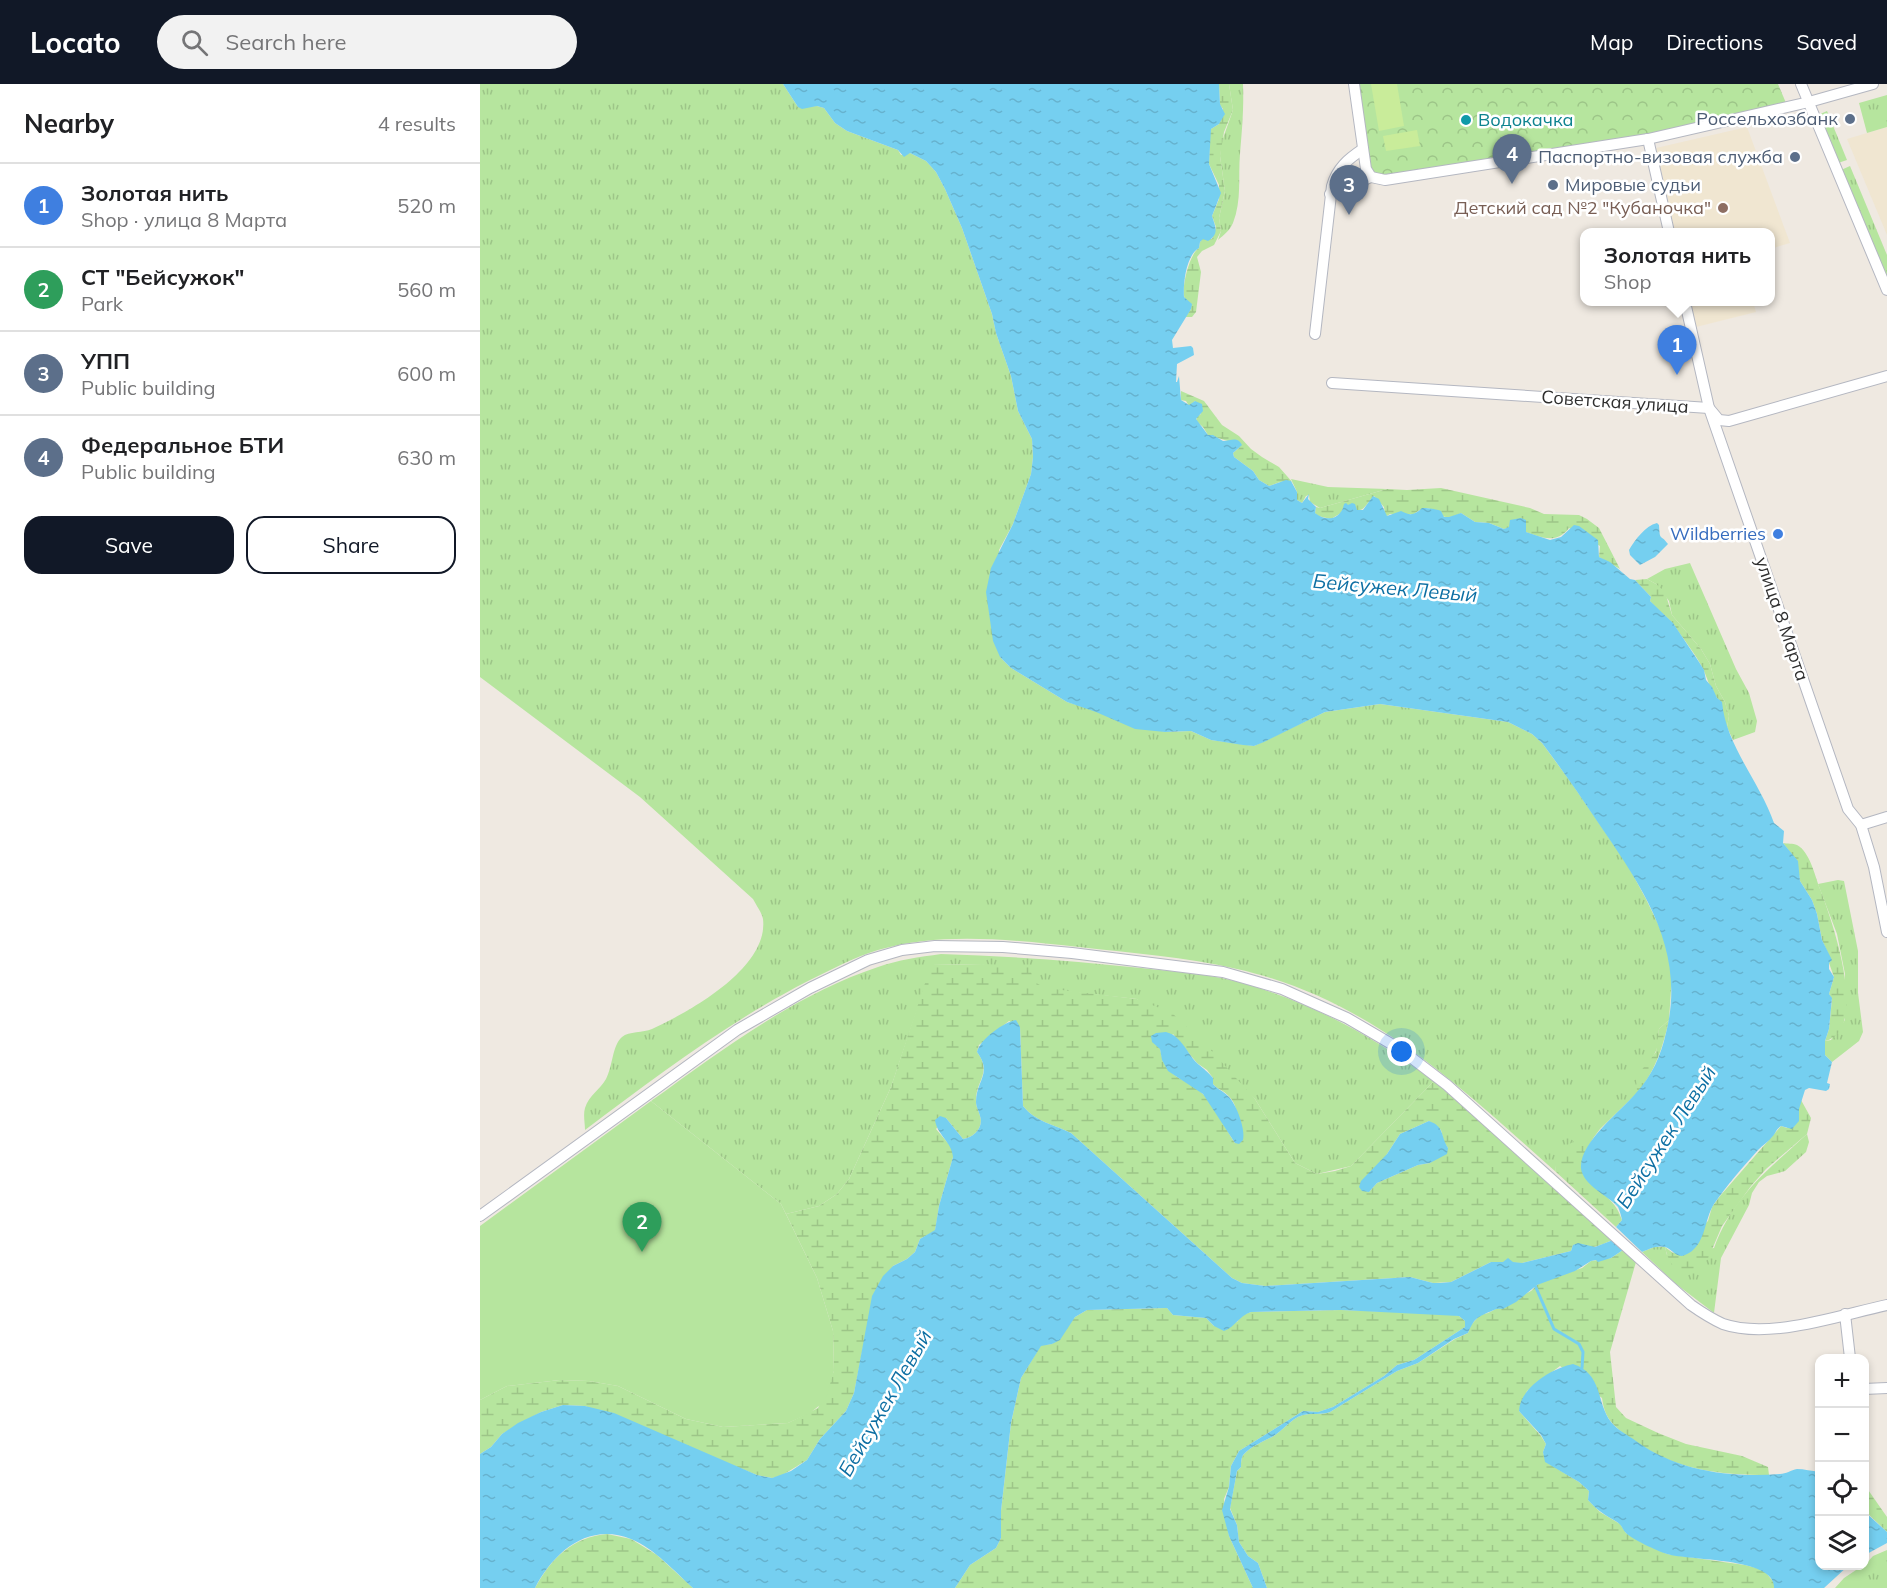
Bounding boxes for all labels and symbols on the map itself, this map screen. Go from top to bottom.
place label: Россельхозбанк [1696,107,1838,130]
place label: Водокачка [1478,108,1574,131]
marker: Россельхозбанк [1843,112,1857,126]
marker: Водокачка [1459,113,1473,127]
pin: 4 [1492,135,1532,184]
place label: Паспортно-визовая служба [1538,145,1783,168]
marker: Паспортно-визовая служба [1788,150,1802,164]
pin: 3 [1330,166,1368,215]
place label: Мировые судьи [1565,173,1701,196]
marker: Мировые судьи [1546,178,1560,192]
place label: Детский сад №2 "Кубаночка" [1454,196,1711,219]
marker: Детский сад №2 "Кубаночка" [1716,201,1730,215]
pin: 1 [1658,326,1696,375]
street label: Советская улица [1541,385,1689,418]
place label: Wildberries [1670,522,1766,545]
marker: Wildberries [1771,527,1785,541]
street label: улица 8 Марта [1751,554,1814,684]
water label: Бейсужек Левый [1312,568,1478,607]
your location [1387,1037,1416,1066]
water label: Бейсужек Левый [1610,1061,1721,1213]
pin: 2 [622,1202,662,1252]
water label: Бейсужек Левый [833,1325,937,1480]

